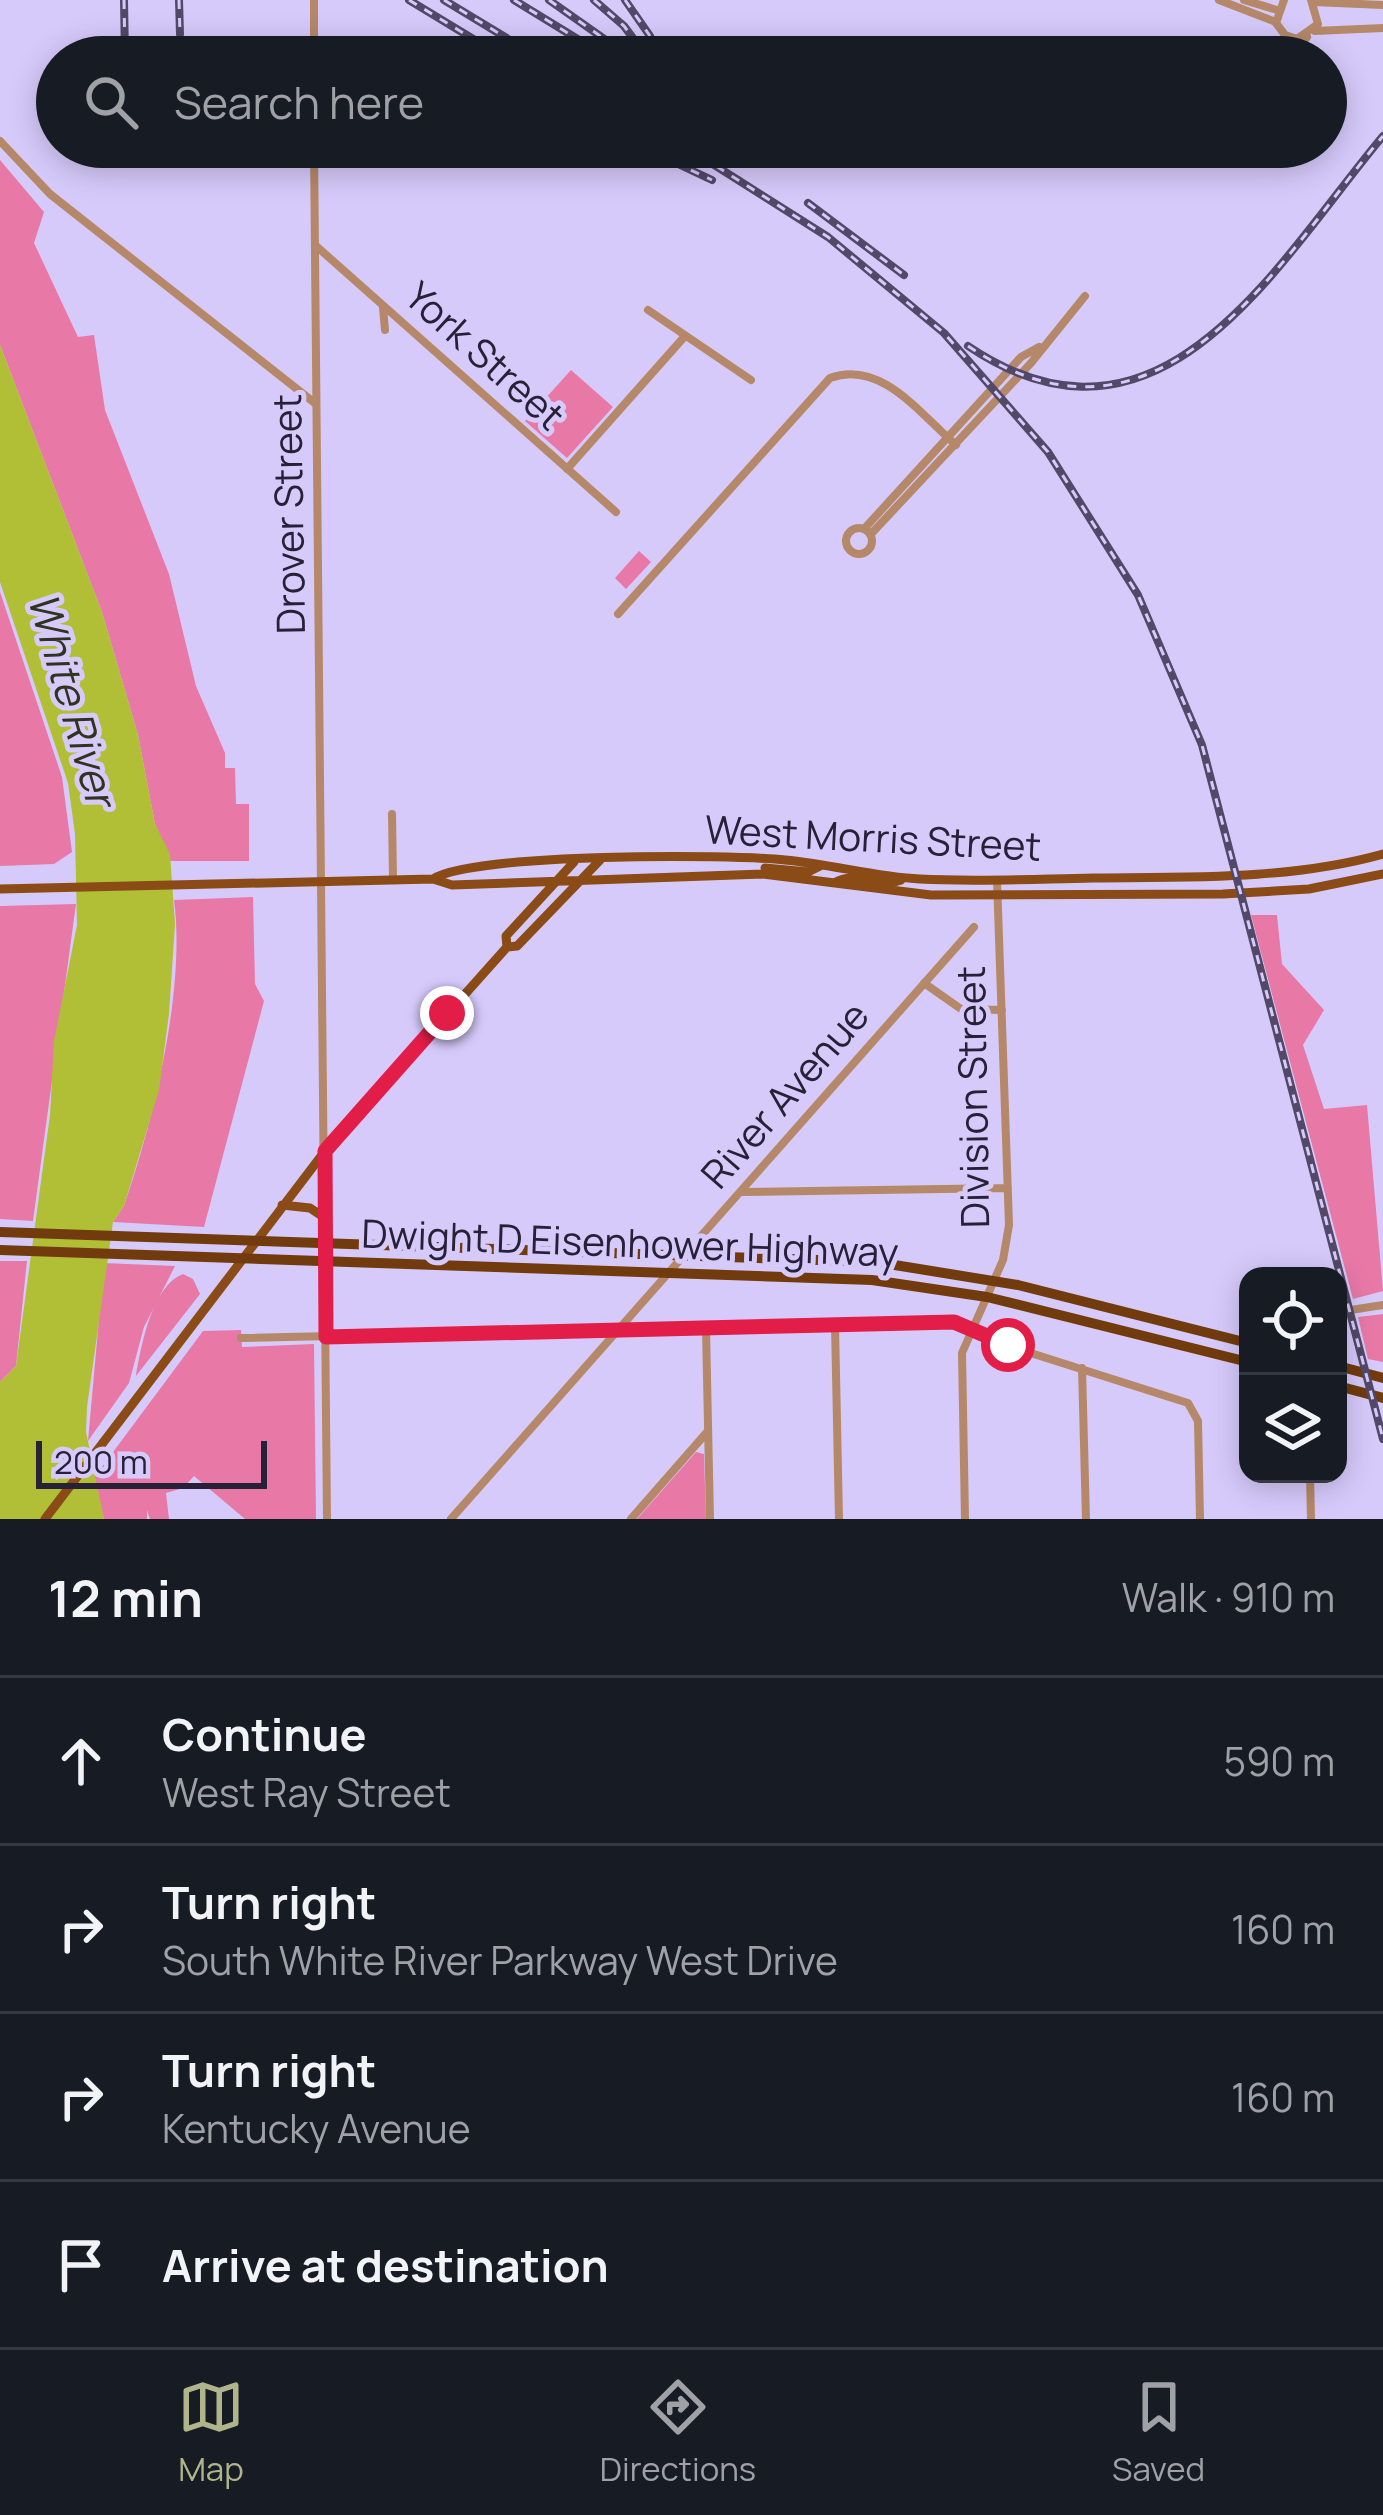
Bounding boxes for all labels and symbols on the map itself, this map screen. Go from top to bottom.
street label: York Street [394,269,577,441]
street label: Drover Street [259,393,317,635]
water label: White River [15,585,132,817]
street label: West Morris Street [704,801,1043,873]
street label: Division Street [943,965,1001,1229]
route end [420,986,474,1040]
street label: River Avenue [688,989,880,1199]
street label: Dwight D Eisenhower Highway [361,1206,899,1278]
route start [981,1318,1035,1372]
scale bar [36,1435,267,1488]

